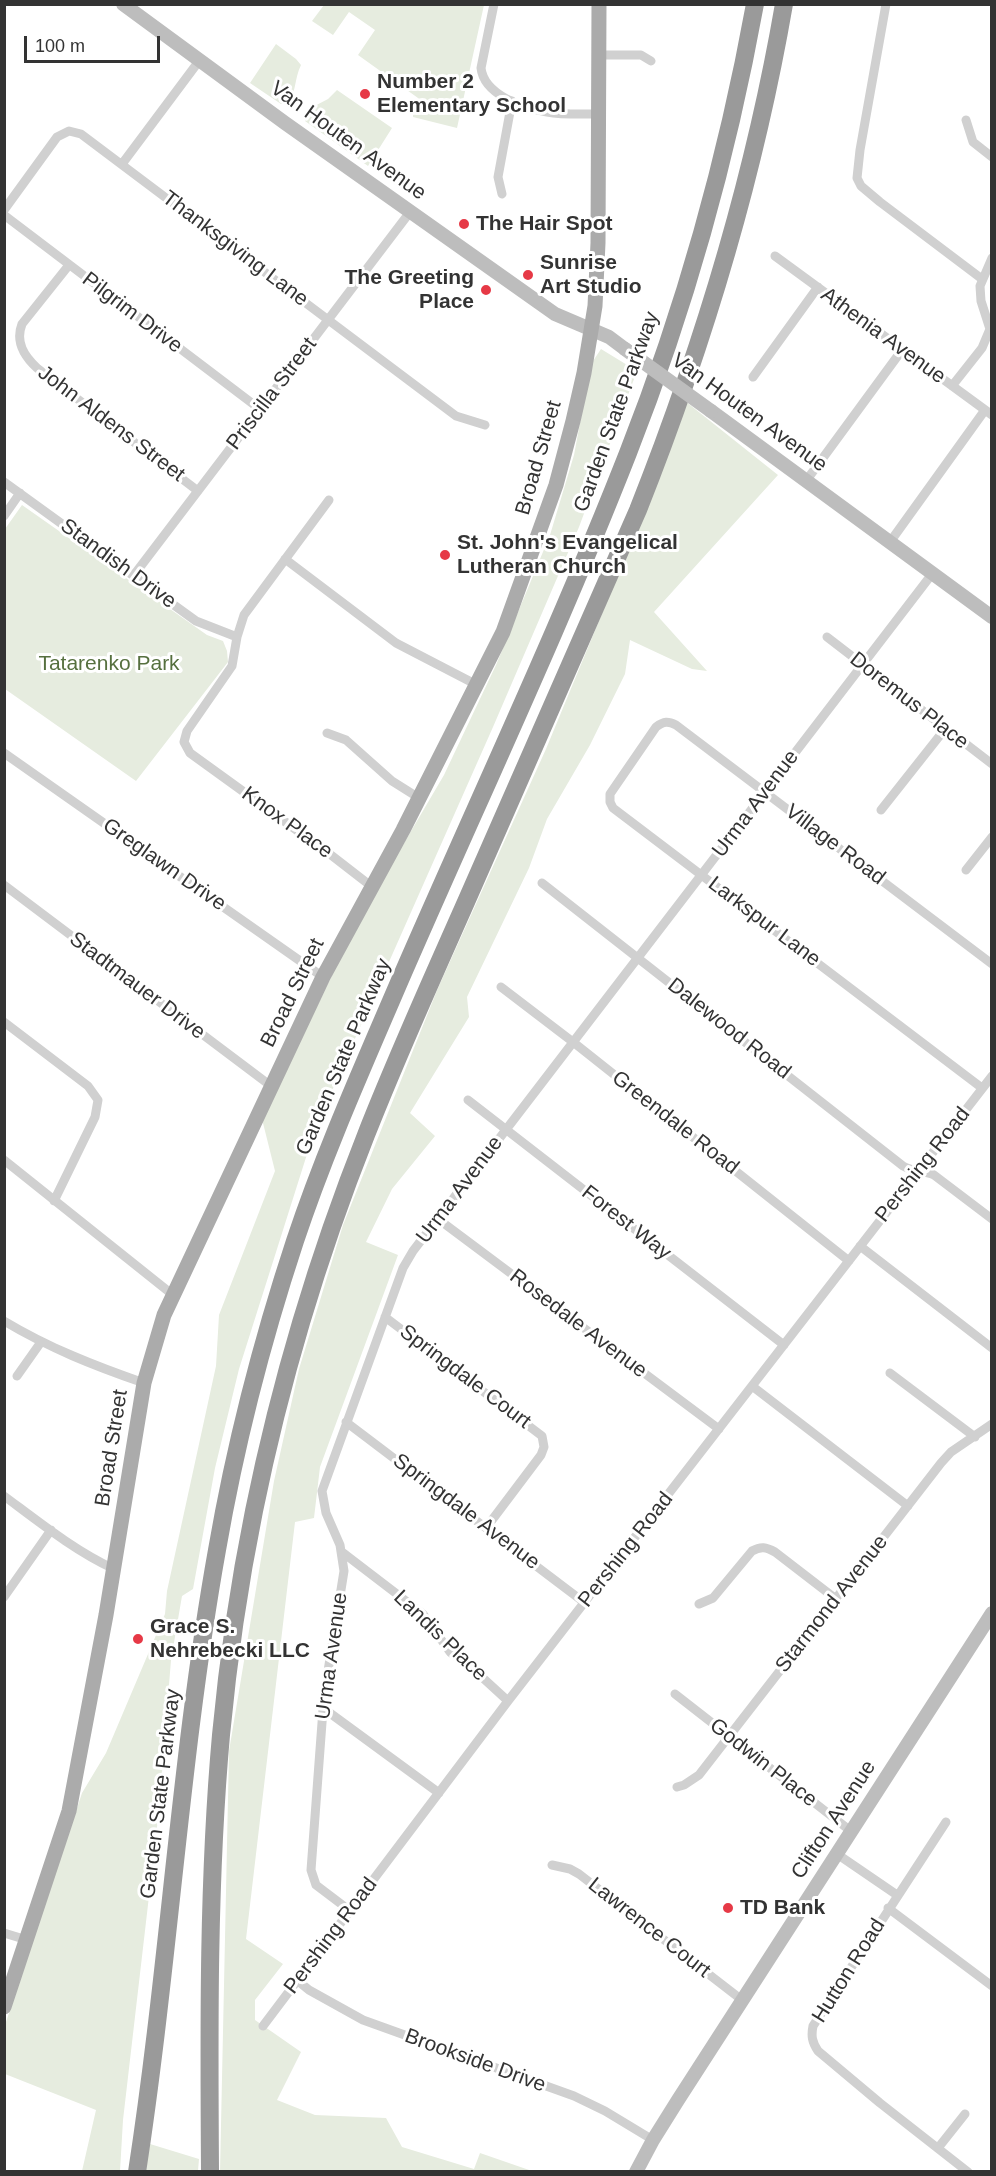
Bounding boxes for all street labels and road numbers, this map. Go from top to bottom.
street label: Van Houten Avenue [265,76,431,206]
street label: Thanksgiving Lane [157,186,313,312]
street label: Pilgrim Drive [77,267,187,359]
street label: Athenia Avenue [816,282,950,390]
street label: Garden State Parkway [569,308,665,516]
street label: Priscilla Street [222,333,322,455]
street label: Van Houten Avenue [666,348,832,478]
street label: John Aldens Street [33,361,189,487]
street label: Broad Street [511,398,567,518]
street label: Standish Drive [55,514,181,614]
street label: Doremus Place [845,647,973,755]
street label: Urma Avenue [707,745,805,863]
street label: Knox Place [237,782,337,864]
street label: Village Road [780,799,890,891]
street label: Greglawn Drive [98,813,230,917]
street label: Larkspur Lane [703,872,825,972]
street label: Stadtmauer Drive [64,927,210,1045]
street label: Broad Street [256,934,330,1052]
street label: Garden State Parkway [291,955,397,1159]
street label: Dalewood Road [662,973,796,1085]
street label: Greendale Road [607,1066,743,1180]
street label: Pershing Road [870,1103,976,1227]
street label: Urma Avenue [411,1131,509,1249]
street label: Forest Way [576,1180,676,1266]
street label: Rosedale Avenue [504,1264,652,1384]
street label: Springdale Court [394,1320,536,1434]
street label: Broad Street [90,1388,134,1508]
street label: Springdale Avenue [388,1449,544,1575]
street label: Pershing Road [573,1488,679,1612]
street label: Starmond Avenue [770,1530,894,1678]
street label: Landis Place [388,1585,492,1687]
street label: Urma Avenue [311,1591,353,1721]
street label: Garden State Parkway [136,1688,186,1900]
street label: Godwin Place [704,1713,822,1813]
street label: Clifton Avenue [786,1756,882,1884]
street label: Lawrence Court [583,1872,715,1984]
street label: Pershing Road [279,1873,383,1999]
street label: Hutton Road [807,1914,891,2028]
street label: Brookside Drive [401,2024,549,2098]

